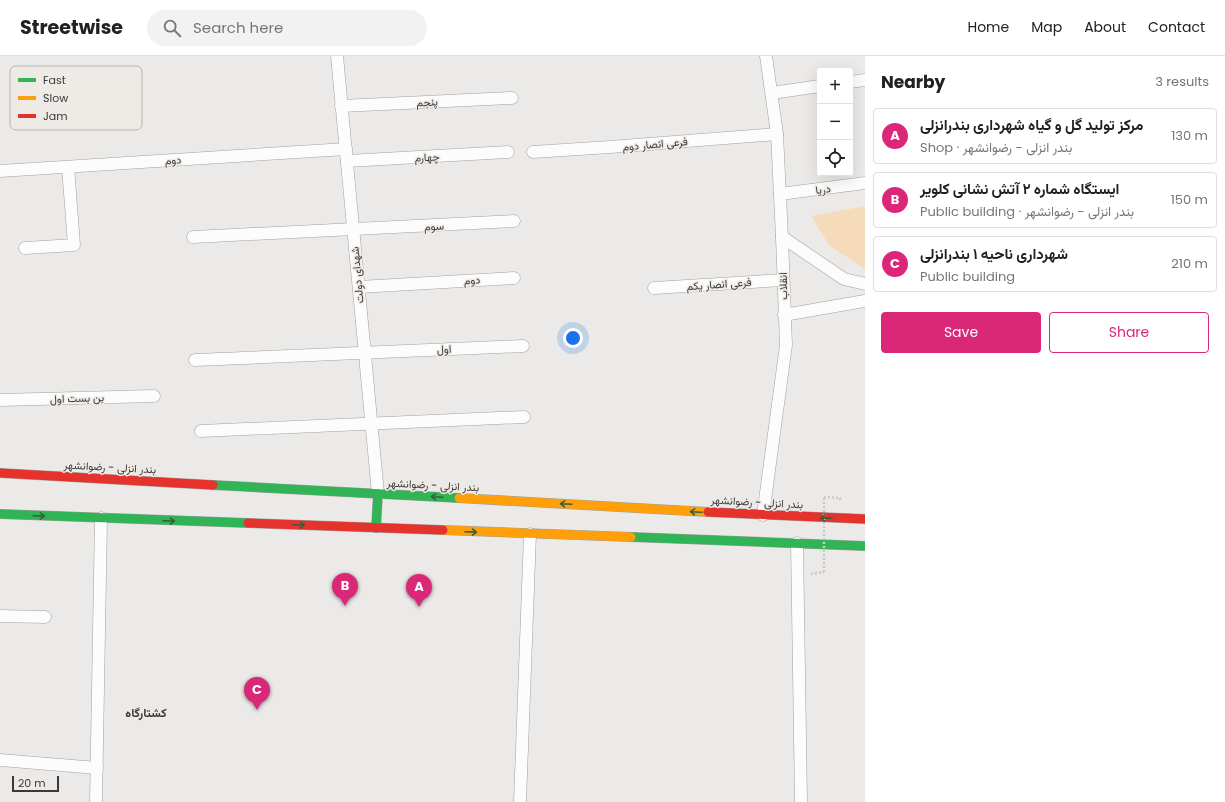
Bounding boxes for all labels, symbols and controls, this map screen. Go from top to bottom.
search box [147,10,427,46]
text: Streetwise [20,14,123,41]
icon: search [161,17,183,39]
text: Search here [193,17,283,38]
text: Home [967,17,1009,37]
text: Map [1031,17,1062,37]
text: About [1084,17,1126,37]
text: Contact [1148,17,1205,37]
legend [10,66,142,130]
map controls [817,68,853,176]
button: + [817,68,853,104]
text: Nearby [881,70,945,94]
text: Fast [43,72,66,88]
text: 3 results [1155,72,1209,91]
text: Slow [43,90,68,106]
street label: پنجم [416,93,438,111]
button: − [817,104,853,140]
text: Jam [43,108,68,124]
text: مرکز تولید گل و گیاه شهرداری بندرانزلی [920,114,1143,135]
text: A [890,126,900,145]
text: 130 m [1171,126,1208,145]
street label: فرعی انصار دوم [622,133,688,155]
text: Shop · بندر انزلی - رضوانشهر [920,138,1072,157]
button: locate [817,140,853,176]
street label: چهارم [414,148,440,166]
street label: دوم [164,151,182,169]
text: ایستگاه شماره ۲ آتش نشانی کلویر [920,178,1119,199]
street label: دریا [814,180,832,198]
text: B [891,190,899,209]
text: 150 m [1171,190,1208,209]
text: Public building · بندر انزلی - رضوانشهر [920,202,1134,221]
street label: سوم [424,217,445,235]
text: شهرداری ناحیه ۱ بندرانزلی [920,243,1068,264]
street label: شهدای دولت [347,246,367,304]
text: C [890,254,900,273]
text: 210 m [1171,254,1208,273]
text: Public building [920,267,1015,286]
street label: دوم [463,271,481,289]
street label: انقلاب [775,272,791,300]
street label: فرعی انصار یکم [686,274,752,294]
button: Save [881,312,1041,353]
button: Share [1049,312,1209,353]
your location [563,328,583,348]
street label: اول [436,341,452,357]
street label: بن بست اول [50,389,104,407]
street label: بندر انزلی - رضوانشهر [62,457,157,477]
street label: بندر انزلی - رضوانشهر [385,475,480,495]
street label: بندر انزلی - رضوانشهر [709,492,804,512]
one-way arrow [431,493,444,501]
one-way arrow [560,501,573,508]
one-way arrow [690,508,703,515]
one-way arrow [32,512,45,520]
one-way arrow [820,514,833,521]
one-way arrow [162,517,175,524]
one-way arrow [292,522,305,529]
one-way arrow [464,528,477,535]
pin: B [332,573,358,606]
pin: A [406,574,432,607]
pin: C [244,677,270,710]
district label: کشتارگاه [125,704,167,721]
scale bar [12,774,59,793]
text: 20 m [18,775,46,791]

